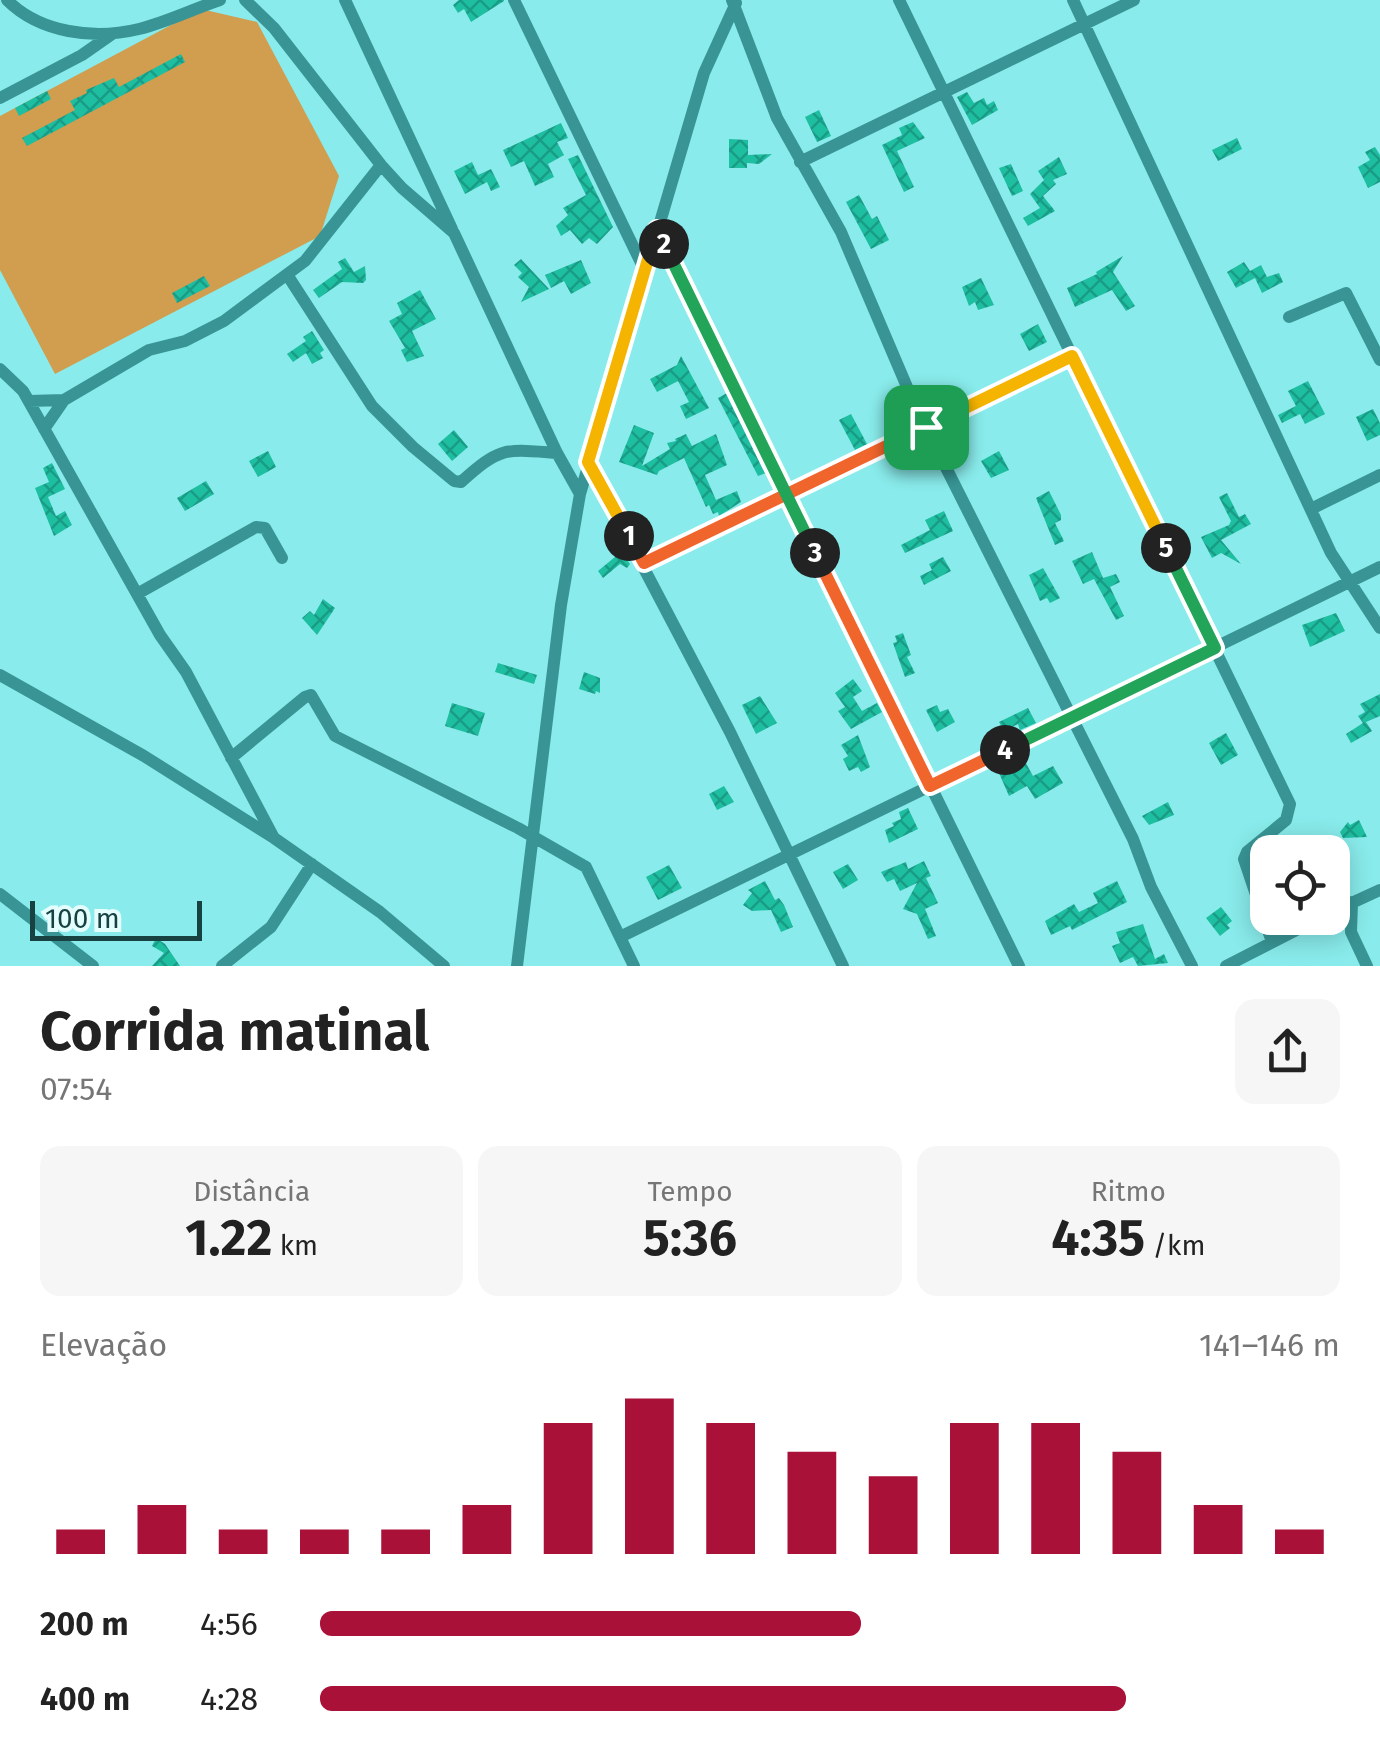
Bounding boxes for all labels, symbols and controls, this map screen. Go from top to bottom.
pin: 2 [639,219,689,269]
text: 2 [657,227,671,260]
pin [884,385,969,470]
icon: arrive [899,400,954,455]
pin: 1 [604,511,654,561]
text: 1 [623,519,636,552]
pin: 5 [1141,523,1191,573]
pin: 3 [790,528,840,578]
text: 5 [1158,531,1174,564]
text: 3 [808,536,822,569]
pin: 4 [980,725,1030,775]
text: 4 [997,733,1013,766]
map controls [1250,835,1350,935]
button: locate [1250,835,1350,935]
scale bar [30,896,202,940]
text: 100 m [45,902,120,935]
text: Corrida matinal [40,999,429,1065]
button: share [1235,999,1340,1104]
text: 07:54 [40,1070,112,1108]
text: Distância [193,1175,310,1208]
text: Tempo [647,1175,733,1208]
text: Ritmo [1091,1175,1166,1208]
text: 1.22 [185,1208,272,1268]
text: 5:36 [643,1208,737,1268]
text: 4:35 [1051,1208,1145,1268]
text: km [272,1229,318,1262]
text: /km [1145,1229,1205,1262]
text: Elevação [40,1326,167,1364]
text: 141–146 m [1199,1326,1340,1364]
text: 200 m [40,1605,129,1643]
text: 4:56 [200,1605,258,1643]
text: 400 m [40,1680,130,1718]
text: 4:28 [200,1680,258,1718]

